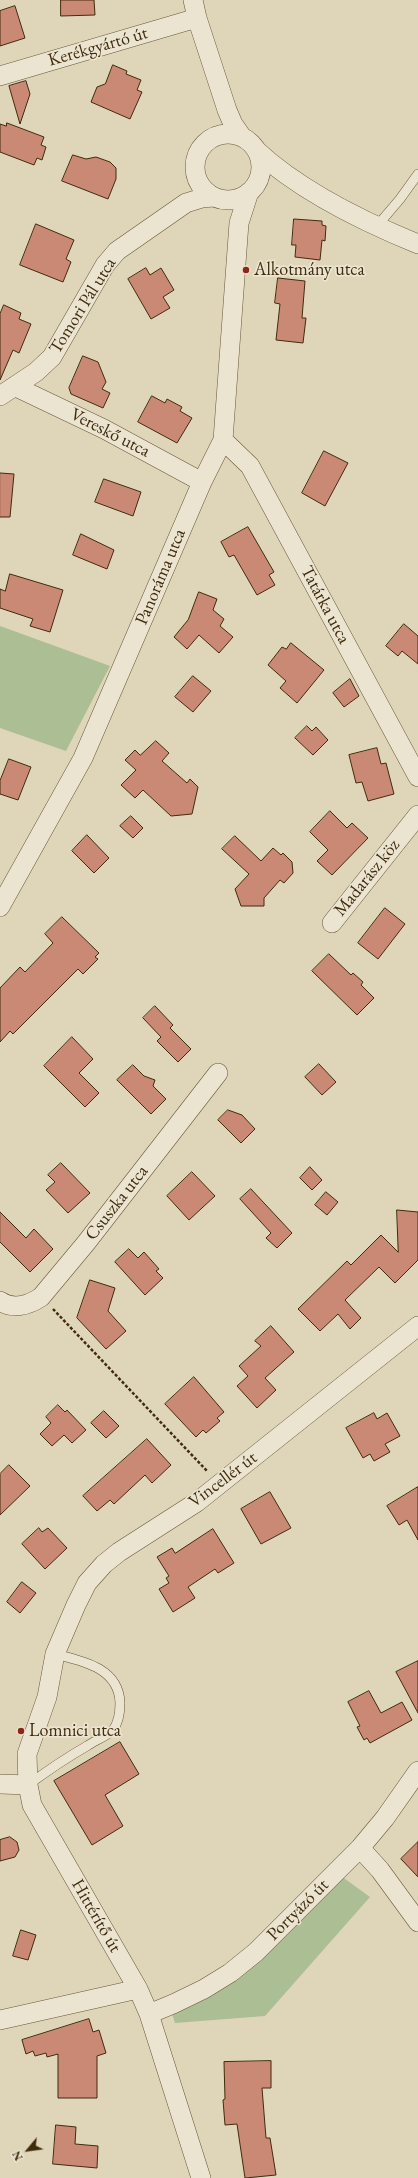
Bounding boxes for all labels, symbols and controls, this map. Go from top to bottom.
street label: Kerékgyártó út [46,22,150,72]
street label: Tomori Pál utca [45,254,121,358]
place label: Alkotmány utca [254,259,365,281]
marker: Alkotmány utca [241,265,251,275]
street label: Vereskő utca [67,404,153,462]
street label: Panoráma utca [131,526,191,628]
street label: Tatárka utca [296,562,354,648]
street label: Madarász köz [329,835,405,921]
street label: Csuszka utca [81,1161,153,1245]
street label: Vincellér út [185,1447,261,1513]
place label: Lomnici utca [29,1720,121,1742]
marker: Lomnici utca [16,1726,26,1736]
street label: Portyázó út [263,1875,333,1945]
street label: Hittérítő út [66,1876,126,1956]
north arrow [8,2130,48,2170]
text: N [9,2149,26,2163]

